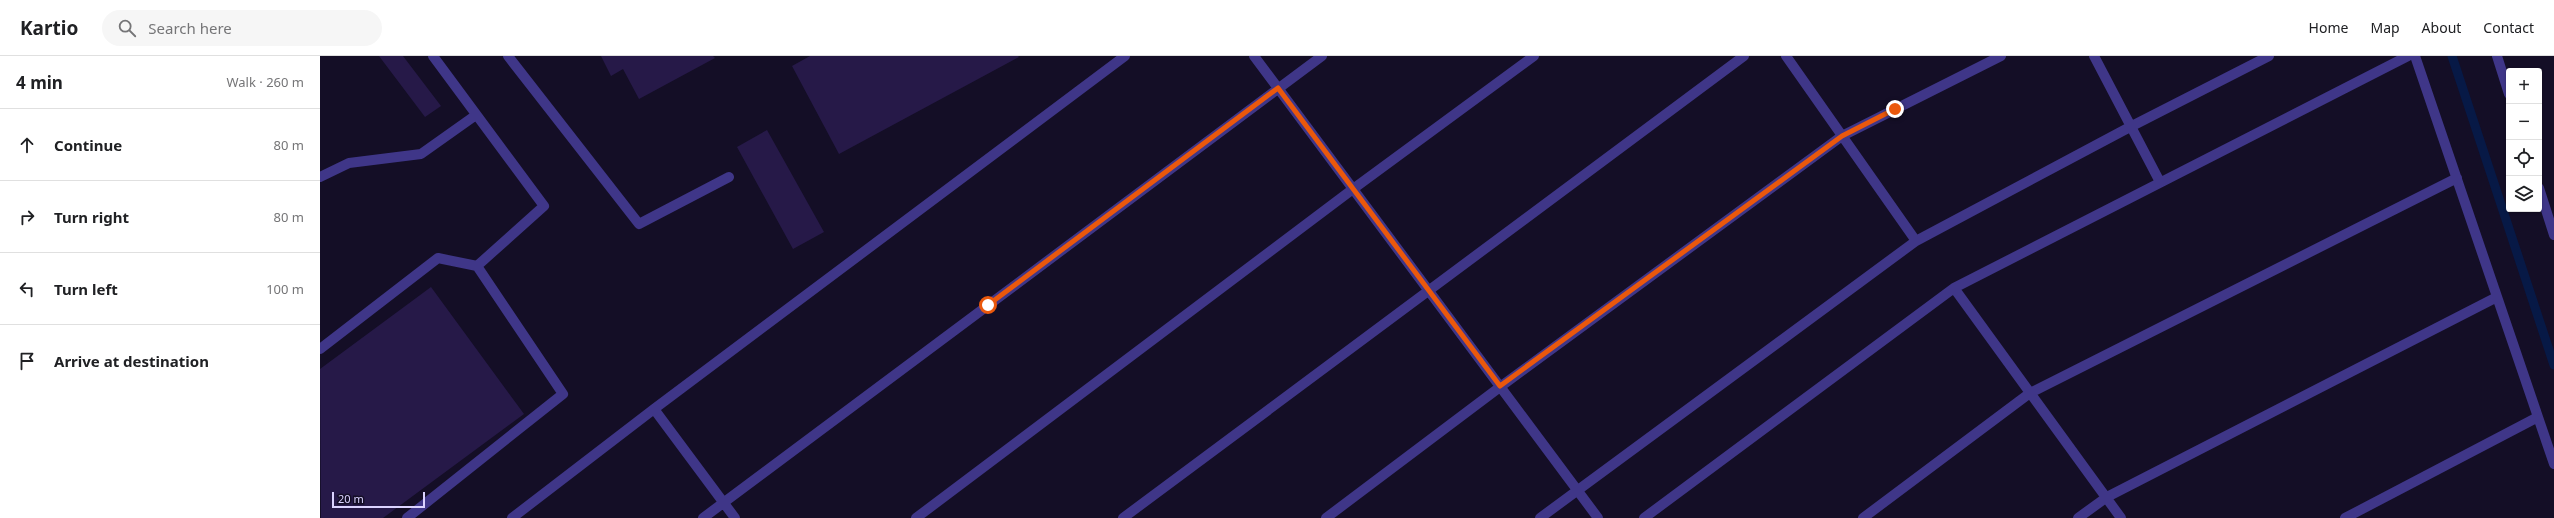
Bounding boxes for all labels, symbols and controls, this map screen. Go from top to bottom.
search box [102,10,382,46]
text: Kartio [20,15,78,41]
icon: search [116,17,138,39]
text: Search here [148,18,232,38]
text: Home [2309,18,2348,37]
text: Map [2370,18,2400,37]
text: About [2422,18,2461,37]
text: Contact [2483,18,2534,37]
map controls [2506,68,2542,212]
button: + [2506,68,2542,104]
text: 4 min [16,71,63,94]
text: Walk · 260 m [226,73,304,91]
route end [1886,100,1904,118]
button: − [2506,104,2542,140]
icon: ahead [16,134,38,156]
text: Continue [54,135,122,155]
text: 80 m [274,136,304,154]
button: locate [2506,140,2542,176]
button: layers [2506,176,2542,212]
icon: right [16,206,38,228]
text: Turn right [54,207,129,227]
text: 80 m [274,208,304,226]
icon: left [16,278,38,300]
text: Turn left [54,279,118,299]
text: 100 m [266,280,304,298]
route start [979,296,997,314]
icon: arrive [16,350,38,372]
text: Arrive at destination [54,351,209,371]
scale bar [332,490,425,509]
text: 20 m [338,491,364,506]

